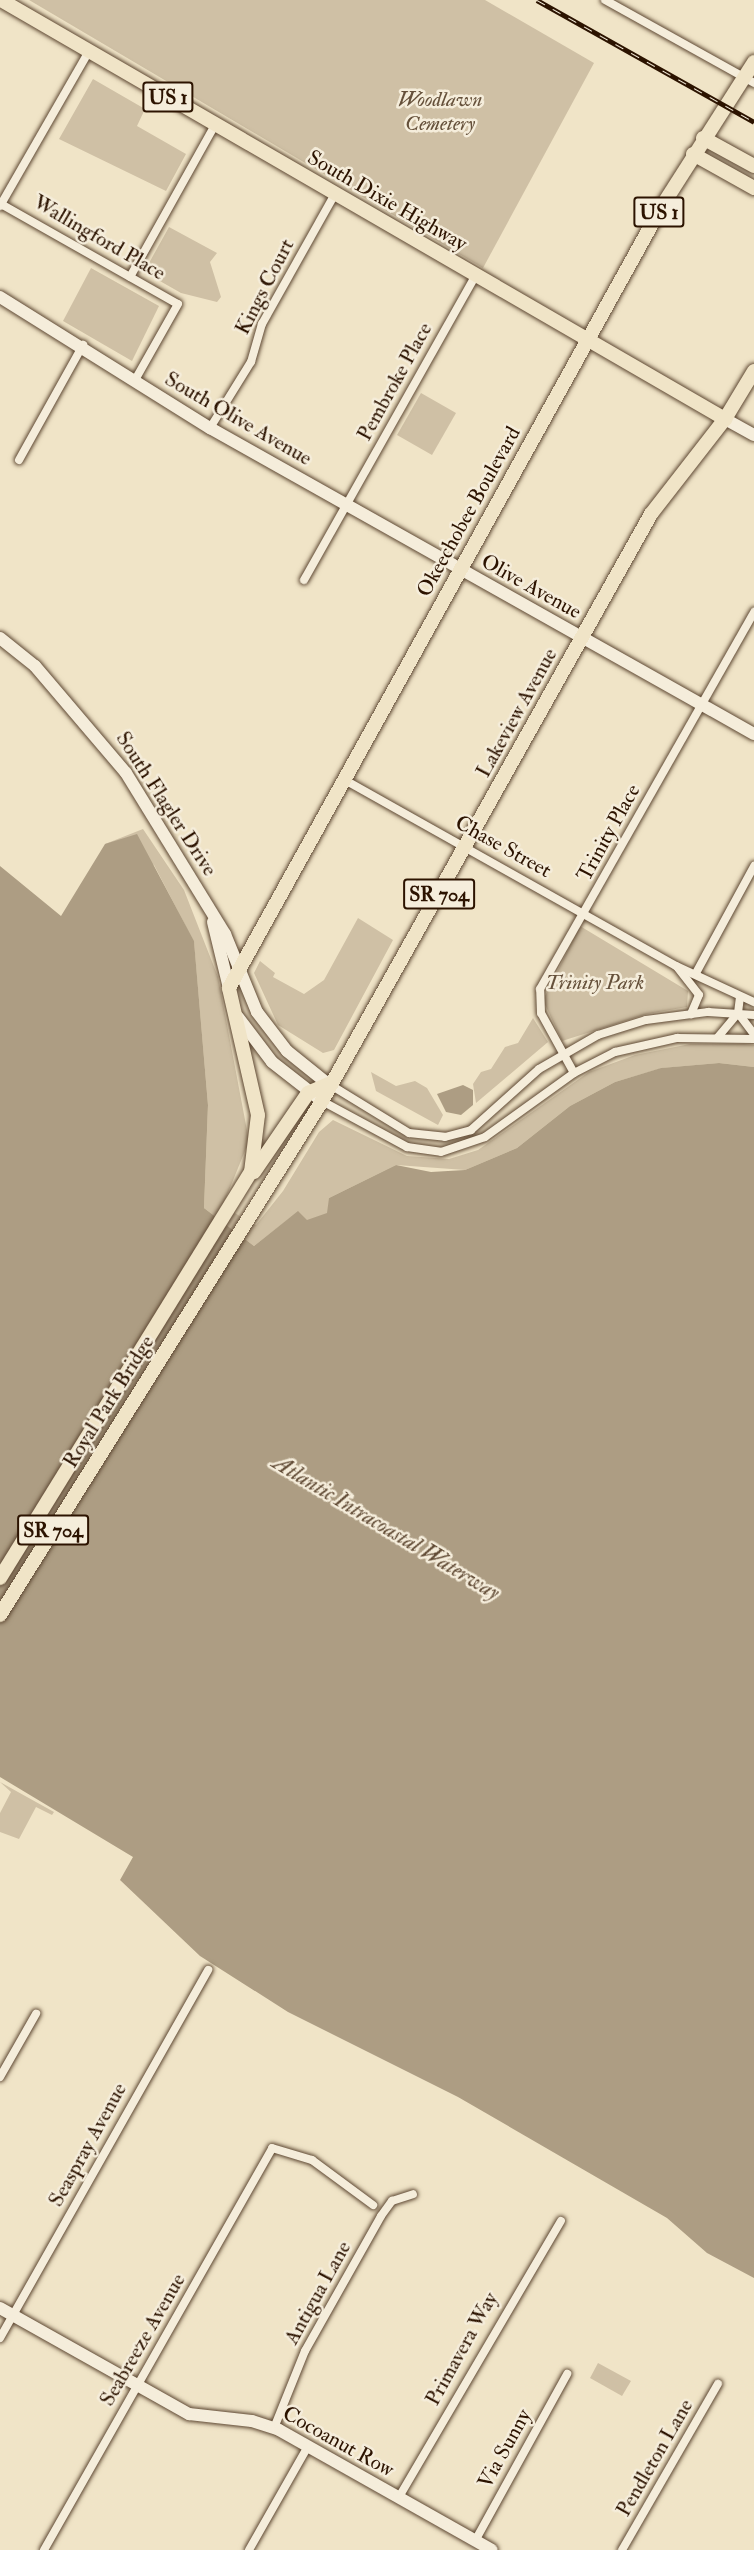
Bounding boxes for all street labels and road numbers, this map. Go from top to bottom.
road number: US 1 [141,80,195,114]
street label: South Dixie Highway [303,145,471,257]
street label: Wallingford Place [28,190,170,286]
road number: US 1 [632,195,686,229]
street label: Kings Court [230,235,300,339]
street label: Pembroke Place [352,319,438,445]
street label: South Olive Avenue [160,367,316,471]
street label: Okeechobee Boulevard [412,423,526,601]
street label: Olive Avenue [476,549,586,625]
street label: Lakeview Avenue [471,644,563,782]
street label: South Flagler Drive [110,727,222,881]
street label: Trinity Place [572,780,646,886]
street label: Chase Street [451,810,555,884]
road number: SR 704 [403,877,475,911]
street label: Royal Park Bridge [58,1331,160,1473]
road number: SR 704 [17,1513,89,1547]
street label: Seaspray Avenue [44,2079,132,2211]
street label: Antigua Lane [279,2237,357,2349]
street label: Seabreeze Avenue [95,2269,191,2411]
street label: Primavera Way [420,2288,504,2410]
street label: Pendleton Lane [611,2395,699,2521]
street label: Cocoanut Row [278,2401,398,2483]
street label: Via Sunny [473,2405,537,2493]

